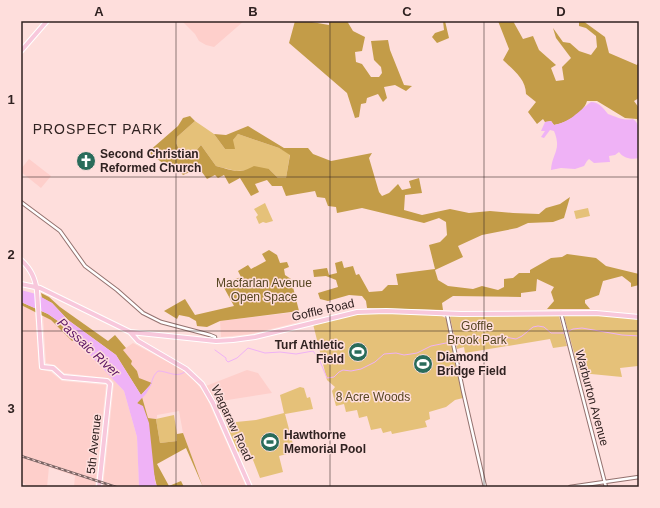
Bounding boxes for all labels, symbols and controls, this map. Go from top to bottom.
text: A [94,4,104,19]
text: B [248,4,258,19]
text: C [402,4,412,19]
text: D [556,4,566,19]
text: 1 [7,92,15,107]
district label: PROSPECT PARK [33,121,163,137]
place label: Second Christian Reformed Church [100,147,201,175]
church icon: Second Christian Reformed Church [75,150,97,172]
text: 2 [7,247,15,262]
park label: Macfarlan Avenue Open Space [216,276,312,304]
street label: Goffle Road [290,296,356,324]
water label: Passaic River [54,315,123,380]
park label: Goffle Brook Park [447,319,508,347]
place label: Turf Athletic Field [275,338,344,366]
sports icon: Turf Athletic Field [347,341,369,363]
street label: Warburton Avenue [572,349,612,448]
place label: Diamond Bridge Field [437,350,506,378]
sports icon: Diamond Bridge Field [412,353,434,375]
street label: Wagaraw Road [208,383,256,463]
park label: 8 Acre Woods [336,390,410,404]
text: 3 [7,401,15,416]
street label: 5th Avenue [84,413,104,474]
place label: Hawthorne Memorial Pool [284,428,366,456]
sports icon: Hawthorne Memorial Pool [259,431,281,453]

